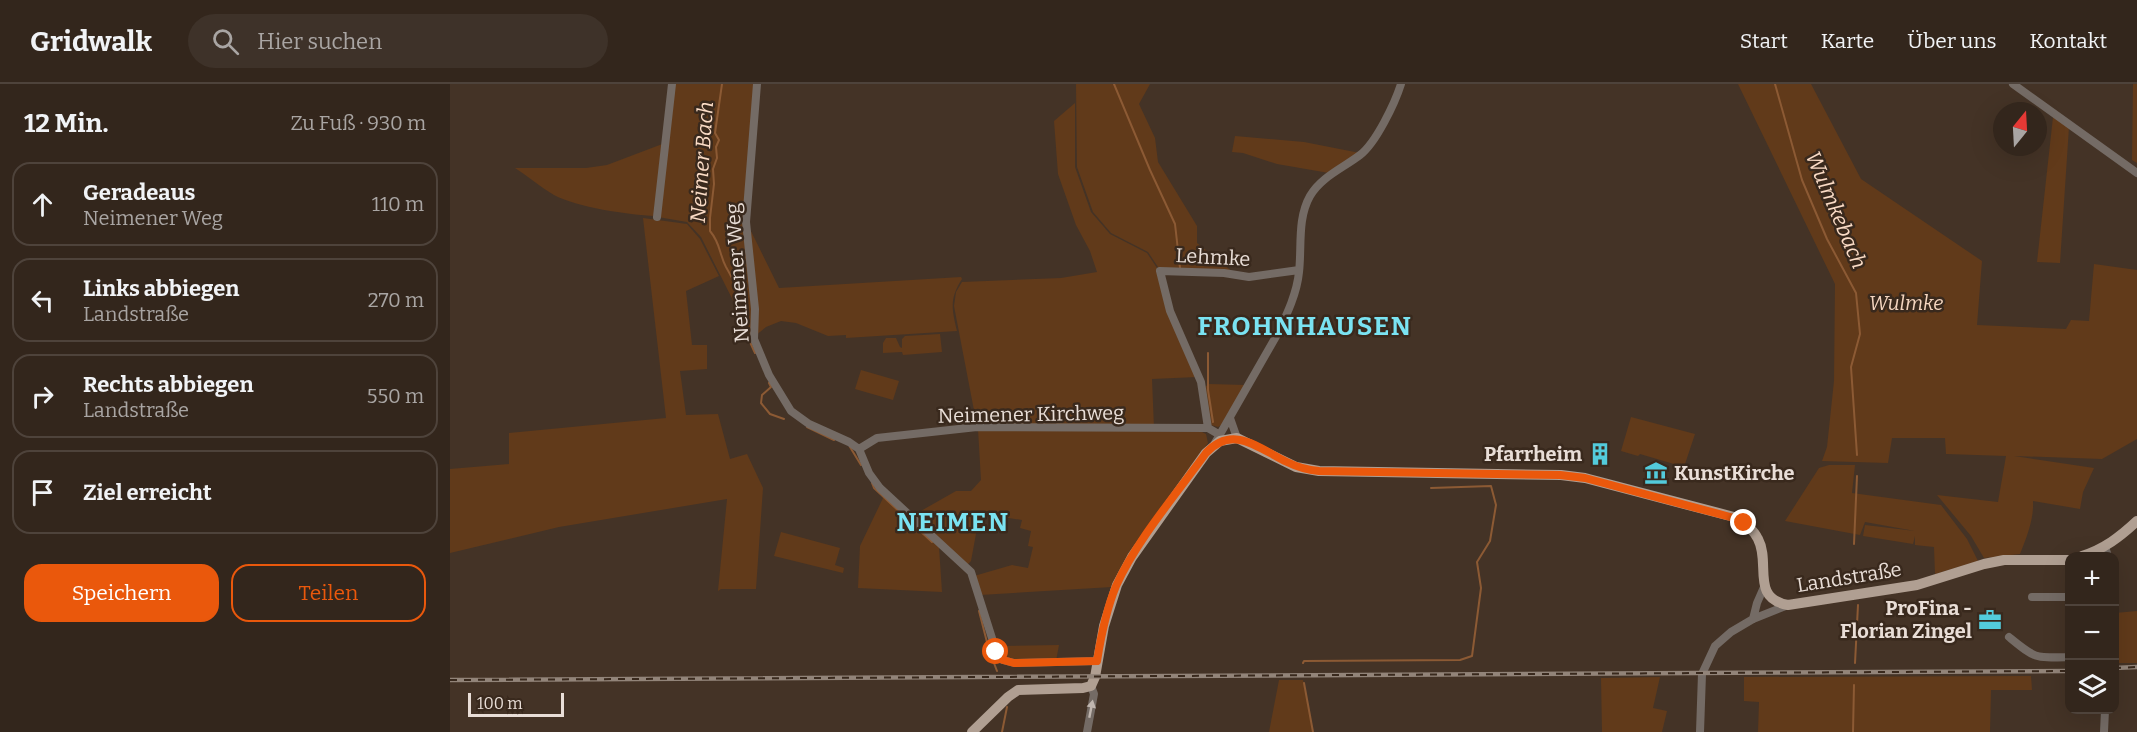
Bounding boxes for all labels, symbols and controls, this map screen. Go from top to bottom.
search box [188,14,608,68]
text: Gridwalk [30,25,152,58]
icon: search [209,25,242,58]
text: Hier suchen [257,28,382,55]
text: Start [1740,28,1788,54]
text: Karte [1821,28,1874,54]
text: Über uns [1907,28,1997,54]
text: Kontakt [2030,28,2107,54]
water label: Neimer Bach [685,100,719,224]
north arrow [1993,102,2047,156]
text: 12 Min. [24,108,109,139]
text: Zu Fuß · 930 m [290,111,426,135]
water label: Wulmkebach [1800,147,1872,273]
text: Geradeaus [83,179,195,206]
icon: ahead [26,188,59,221]
text: 110 m [372,192,424,216]
street label: Neimener Weg [720,202,754,344]
text: Neimener Weg [83,206,223,230]
street label: Lehmke [1175,243,1251,271]
text: Links abbiegen [83,275,240,302]
icon: left [26,284,59,317]
text: 270 m [368,288,424,312]
park label: Wulmke [1869,291,1943,315]
text: Landstraße [83,302,189,326]
district label: FROHNHAUSEN [1198,311,1412,342]
text: Rechts abbiegen [83,371,254,398]
icon: right [26,380,59,413]
text: 550 m [367,384,424,408]
text: Landstraße [83,398,189,422]
street label: Neimener Kirchweg [937,400,1125,428]
building icon: Pfarrheim [1587,441,1613,467]
place label: Pfarrheim [1484,442,1582,466]
museum icon: KunstKirche [1643,460,1669,486]
place label: KunstKirche [1674,461,1795,485]
icon: arrive [26,476,59,509]
text: Ziel erreicht [83,479,212,506]
district label: NEIMEN [897,507,1009,538]
route end [1730,509,1756,535]
map controls [2065,552,2119,714]
button: + [2065,552,2119,606]
street label: Landstraße [1795,557,1903,597]
button: Speichern [24,564,219,622]
button: Teilen [231,564,426,622]
place label: ProFina - Florian Zingel [1840,596,1972,643]
button: − [2065,606,2119,660]
office icon: ProFina - Florian Zingel [1977,607,2003,633]
route start [982,638,1008,664]
button: layers [2065,660,2119,714]
scale bar [468,690,564,718]
text: 100 m [477,694,522,713]
one-way arrow [1087,699,1096,718]

